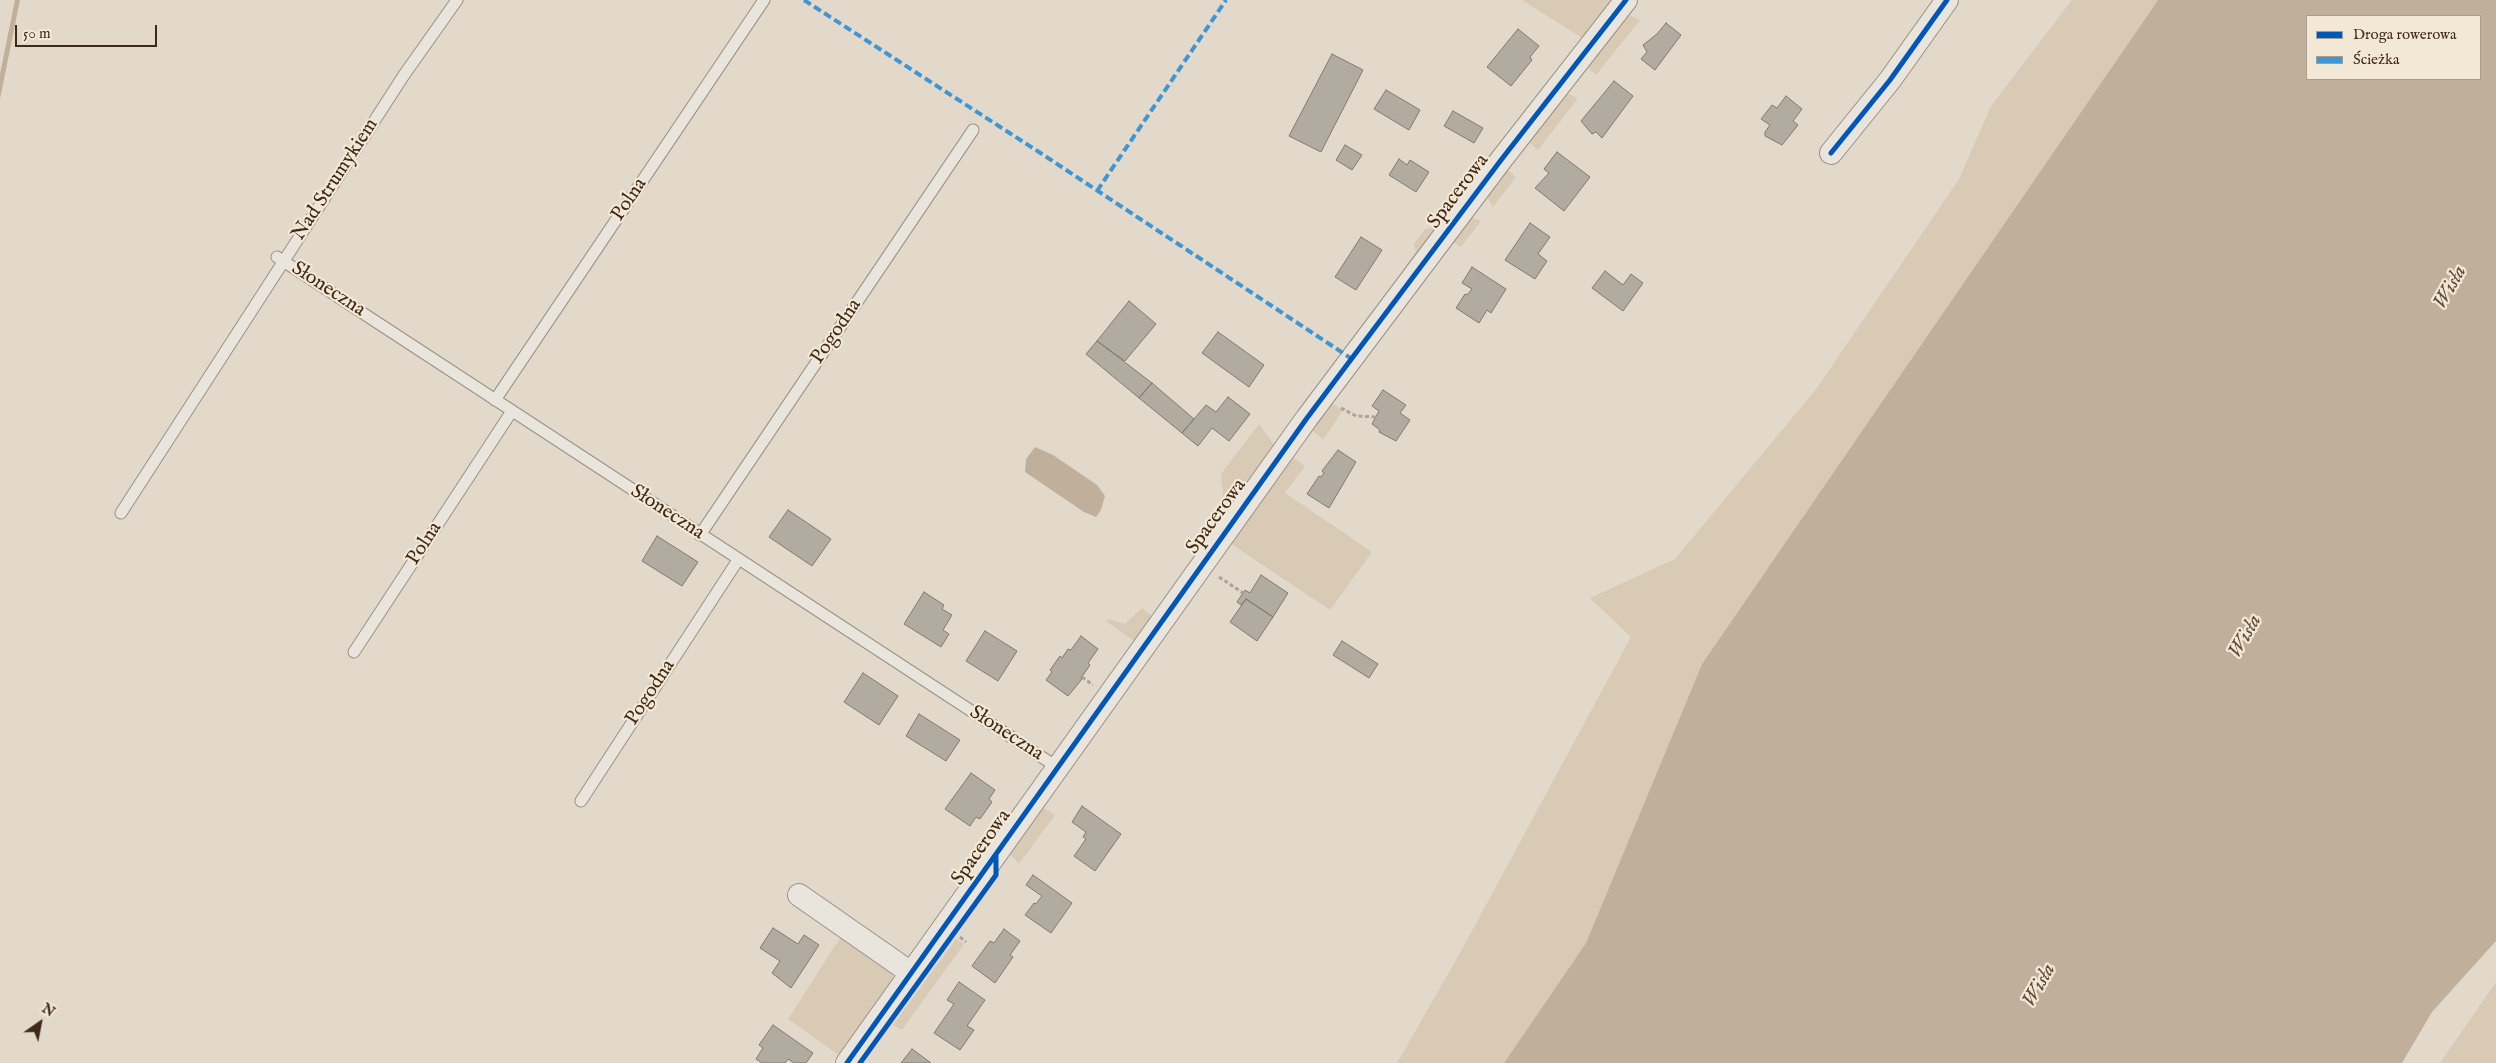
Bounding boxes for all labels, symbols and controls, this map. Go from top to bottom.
scale bar [18,15,160,47]
legend [2306,15,2481,80]
text: 50 m [23,24,51,43]
text: Droga rowerowa [2353,25,2456,44]
text: Ścieżka [2353,50,2399,69]
street label: Nad Strumykiem [288,114,384,246]
street label: Spacerowa [1423,150,1495,234]
street label: Polna [607,174,653,226]
street label: Słoneczna [287,257,369,323]
water label: Wisła [2429,262,2473,314]
street label: Pogodna [807,295,867,369]
street label: Spacerowa [1182,475,1252,559]
street label: Słoneczna [626,480,708,546]
street label: Polna [402,518,448,570]
water label: Wisła [2224,611,2268,663]
street label: Pogodna [621,656,681,730]
street label: Słoneczna [965,701,1047,767]
street label: Spacerowa [947,805,1017,891]
water label: Wisła [2018,960,2062,1012]
north arrow [15,998,65,1048]
text: N [38,1000,58,1021]

